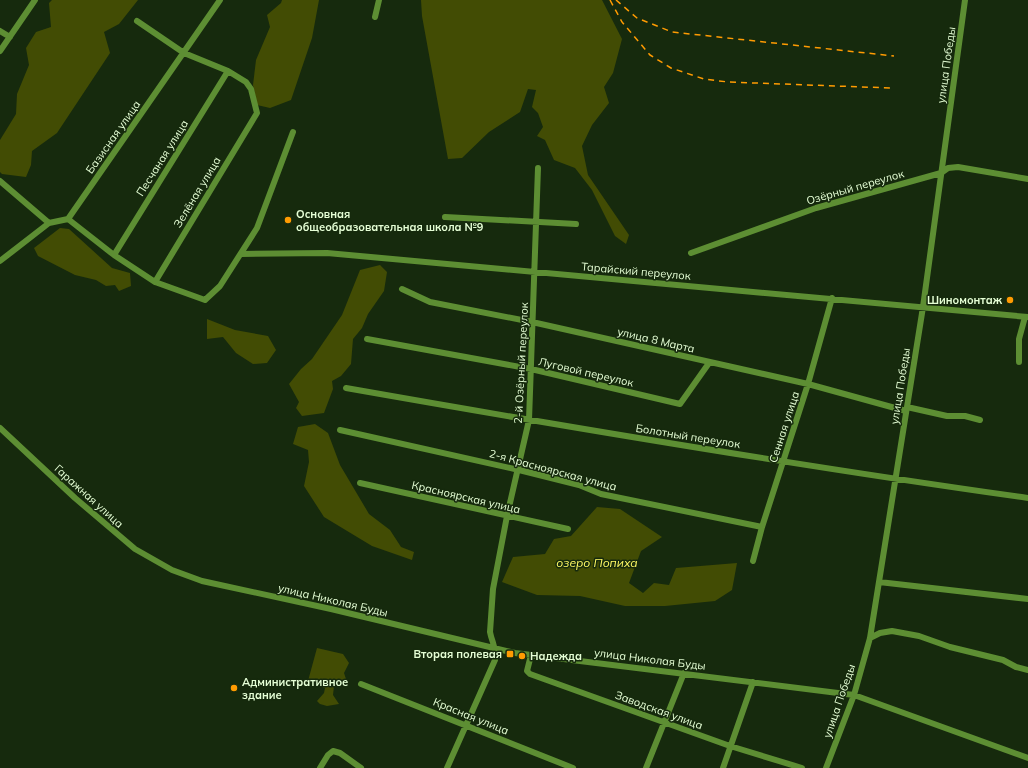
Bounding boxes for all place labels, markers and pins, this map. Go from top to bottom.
place label: Основная общеобразовательная школа №9 [296,207,484,234]
marker: Основная общеобразовательная школа №9 [283,215,293,225]
place label: Шиномонтаж [927,293,1003,307]
marker: Шиномонтаж [1005,295,1015,305]
place label: Вторая полевая [413,647,502,661]
marker: Вторая полевая [505,649,515,659]
place label: Надежда [530,649,582,663]
marker: Надежда [517,651,527,661]
place label: Административное здание [242,675,348,702]
marker: Административное здание [229,683,239,693]

